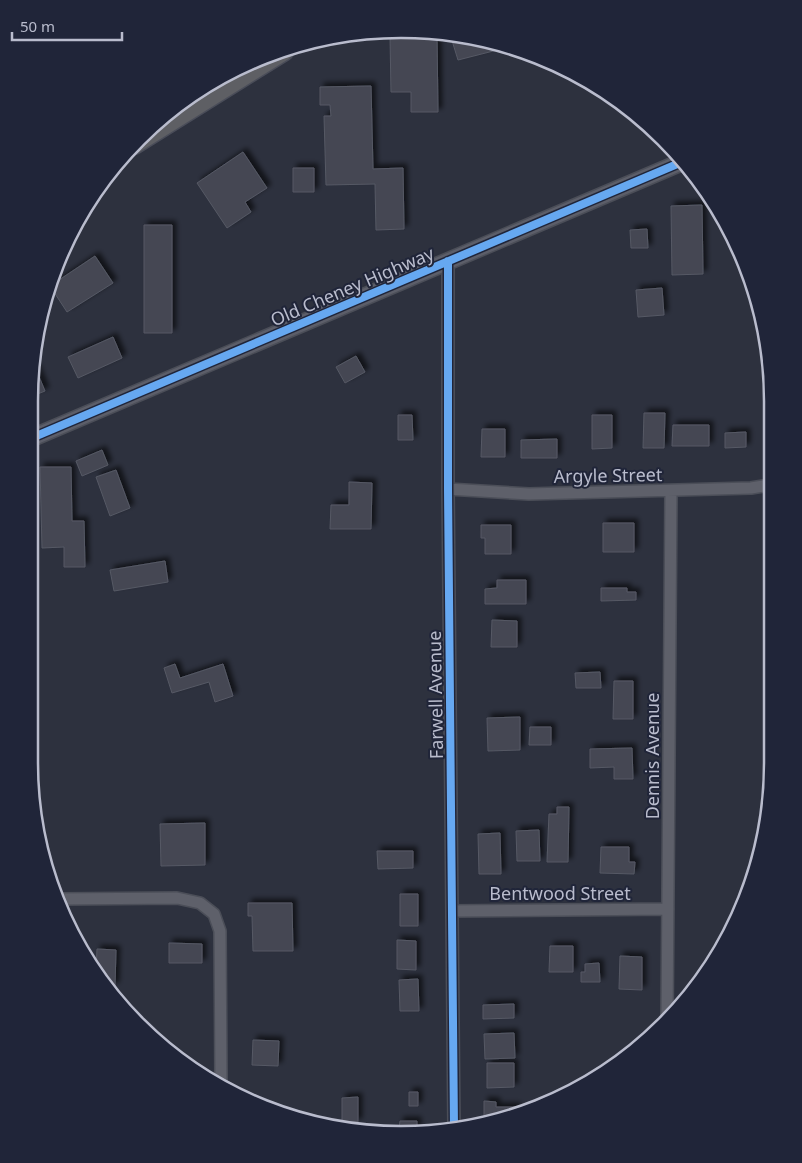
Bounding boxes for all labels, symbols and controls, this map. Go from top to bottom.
scale bar [12,10,122,42]
text: 50 m [20,16,55,36]
street label: Old Cheney Highway [267,240,438,331]
street label: Argyle Street [553,462,663,488]
street label: Farwell Avenue [422,631,448,759]
street label: Dennis Avenue [640,693,664,819]
street label: Bentwood Street [489,881,631,905]

